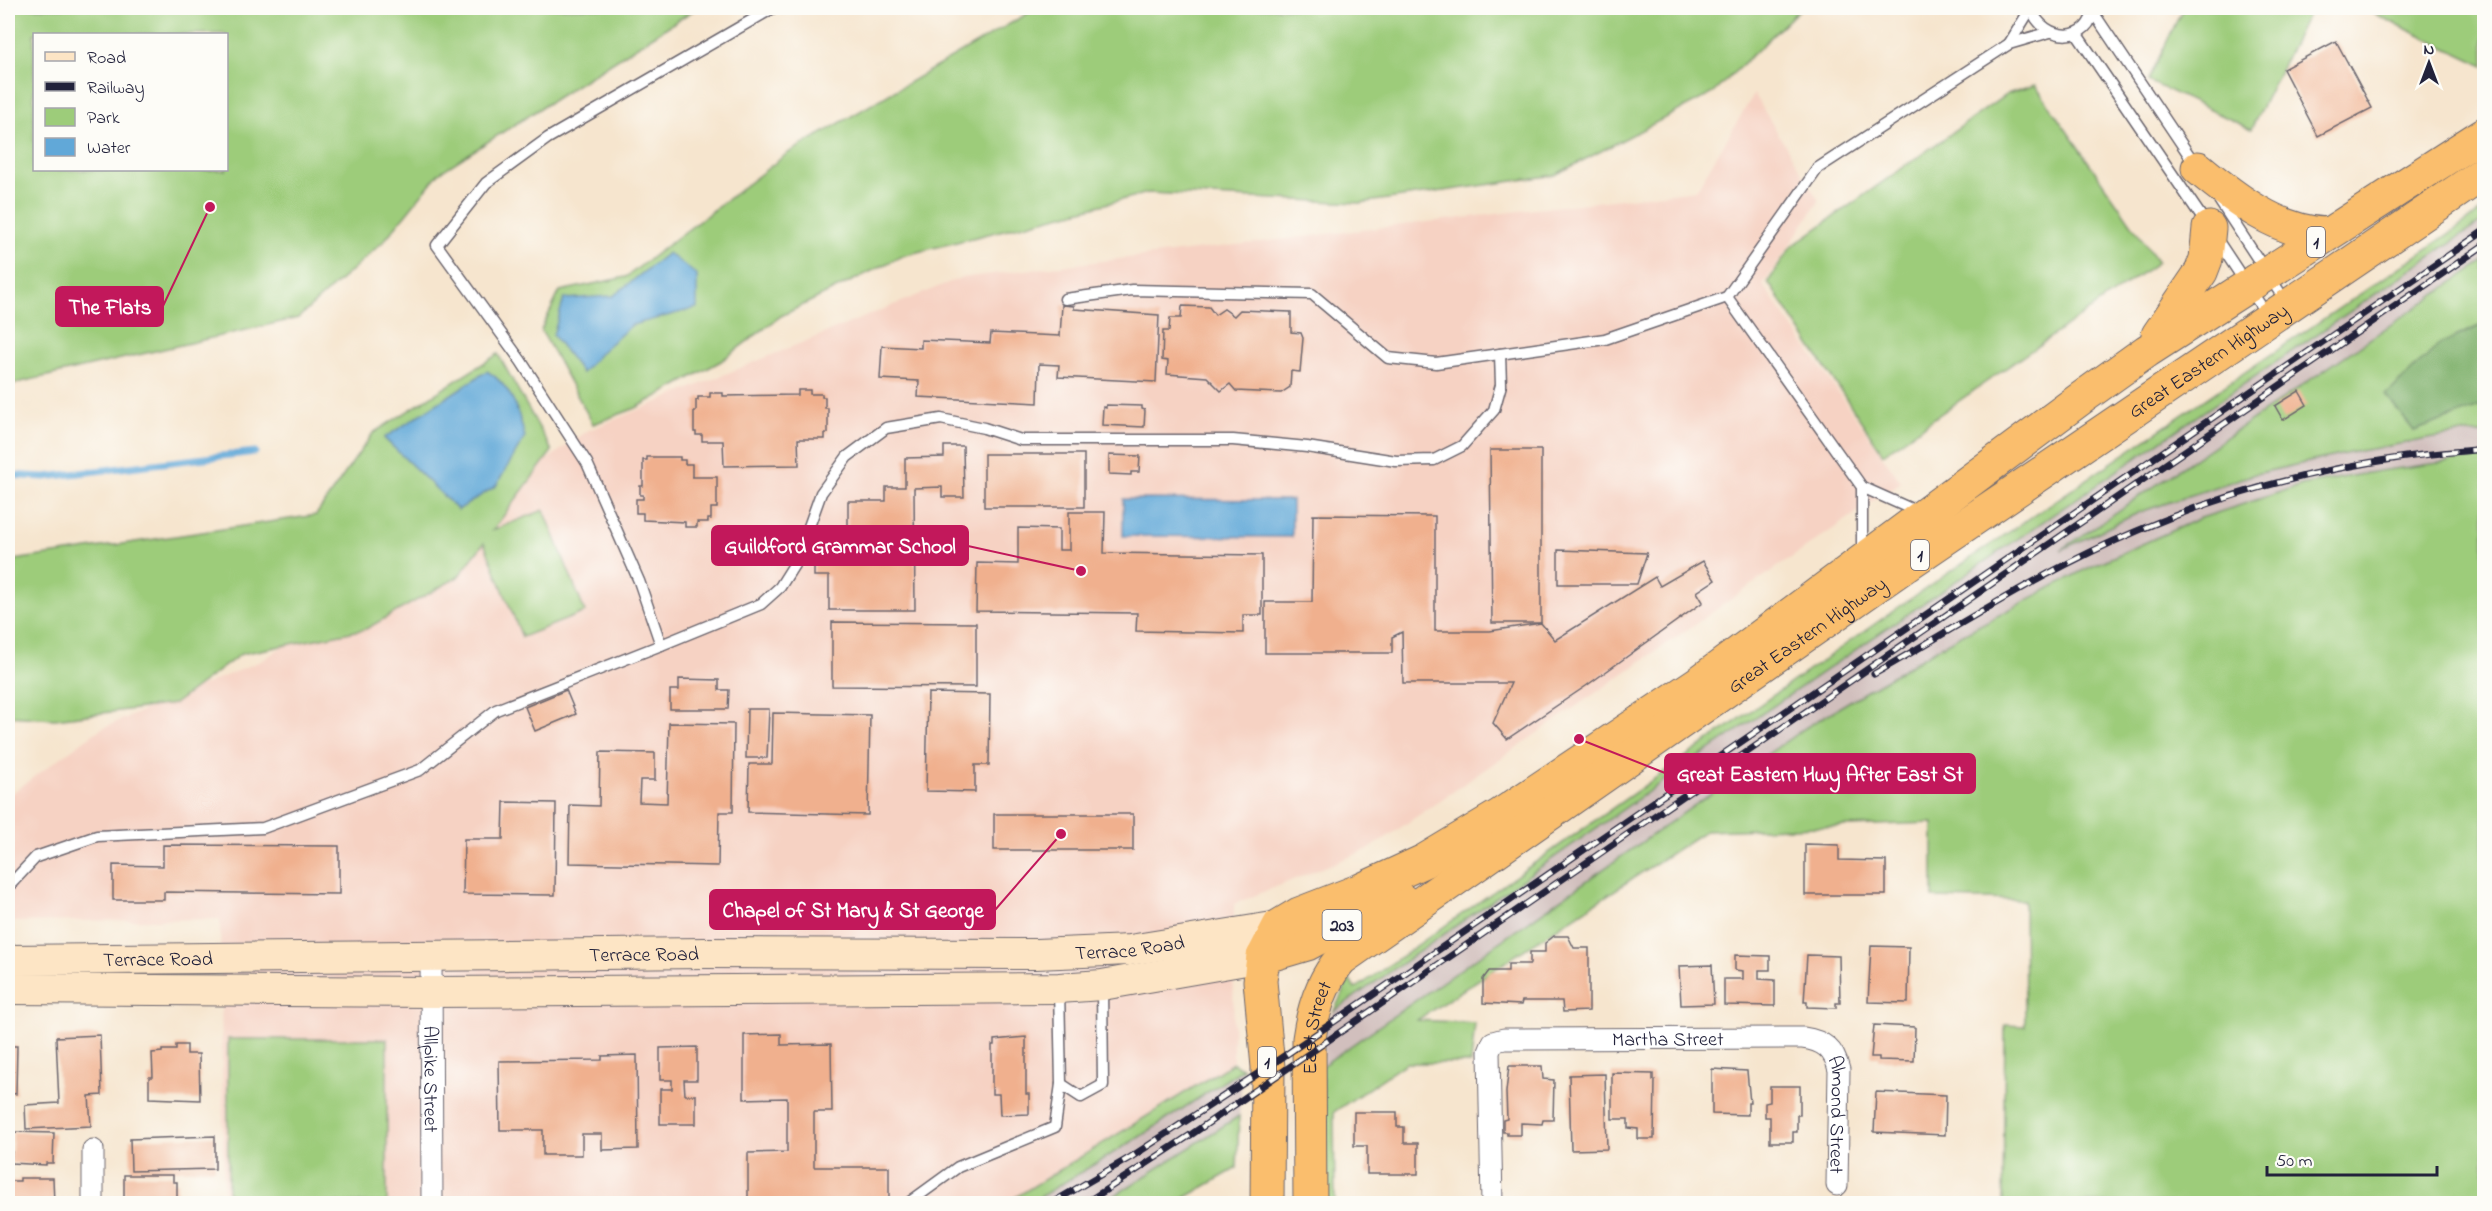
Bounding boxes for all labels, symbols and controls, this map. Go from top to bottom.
legend [33,33,228,171]
north arrow [2399,33,2459,93]
text: N [2424,38,2435,62]
text: Road [87,46,126,72]
text: Railway [87,76,144,102]
text: Park [87,106,120,132]
text: Water [87,136,131,162]
road number: 1 [2307,227,2325,257]
callout: The Flats [56,287,163,326]
text: The Flats [69,294,152,324]
street label: Great Eastern Highway [2123,298,2295,427]
callout: Guildford Grammar School [712,526,968,565]
text: Guildford Grammar School [724,533,956,563]
road number: 1 [1911,540,1929,570]
street label: Great Eastern Highway [1723,571,1894,702]
callout: Great Eastern Hwy After East St [1665,754,1975,793]
text: Great Eastern Hwy After East St [1677,761,1964,793]
callout: Chapel of St Mary & St George [710,890,995,929]
text: Chapel of St Mary & St George [722,897,984,929]
road number: 203 [1322,910,1362,940]
street label: Terrace Road [1074,929,1187,969]
street label: Terrace Road [589,941,699,971]
street label: Terrace Road [103,946,213,976]
street label: East Street [1297,976,1341,1075]
street label: Allpike Street [414,1026,444,1133]
street label: Martha Street [1612,1026,1724,1056]
road number: 1 [1258,1047,1276,1077]
street label: Almond Street [1819,1052,1851,1174]
scale bar [2267,1139,2436,1177]
text: 50 m [2276,1149,2313,1175]

